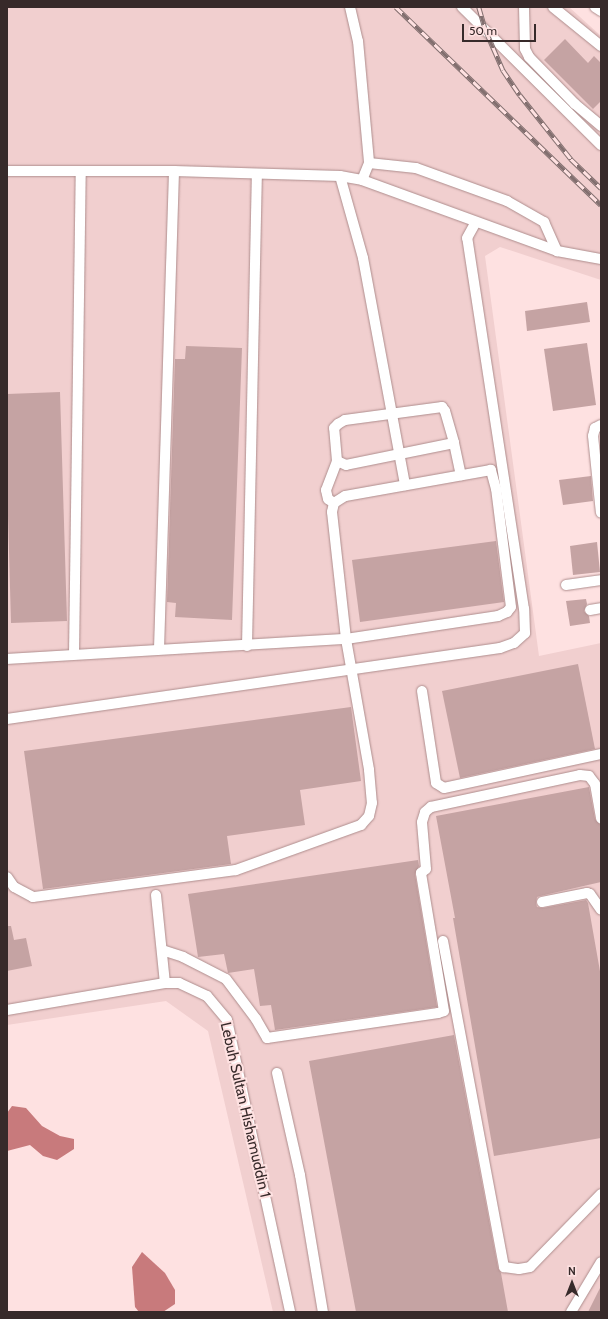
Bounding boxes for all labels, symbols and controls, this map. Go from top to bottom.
scale bar [464,16,538,42]
text: 50 m [469,23,497,38]
street label: Lebuh Sultan Hishamuddin 1 [216,1021,274,1199]
north arrow [552,1263,592,1303]
text: N [568,1264,576,1278]

